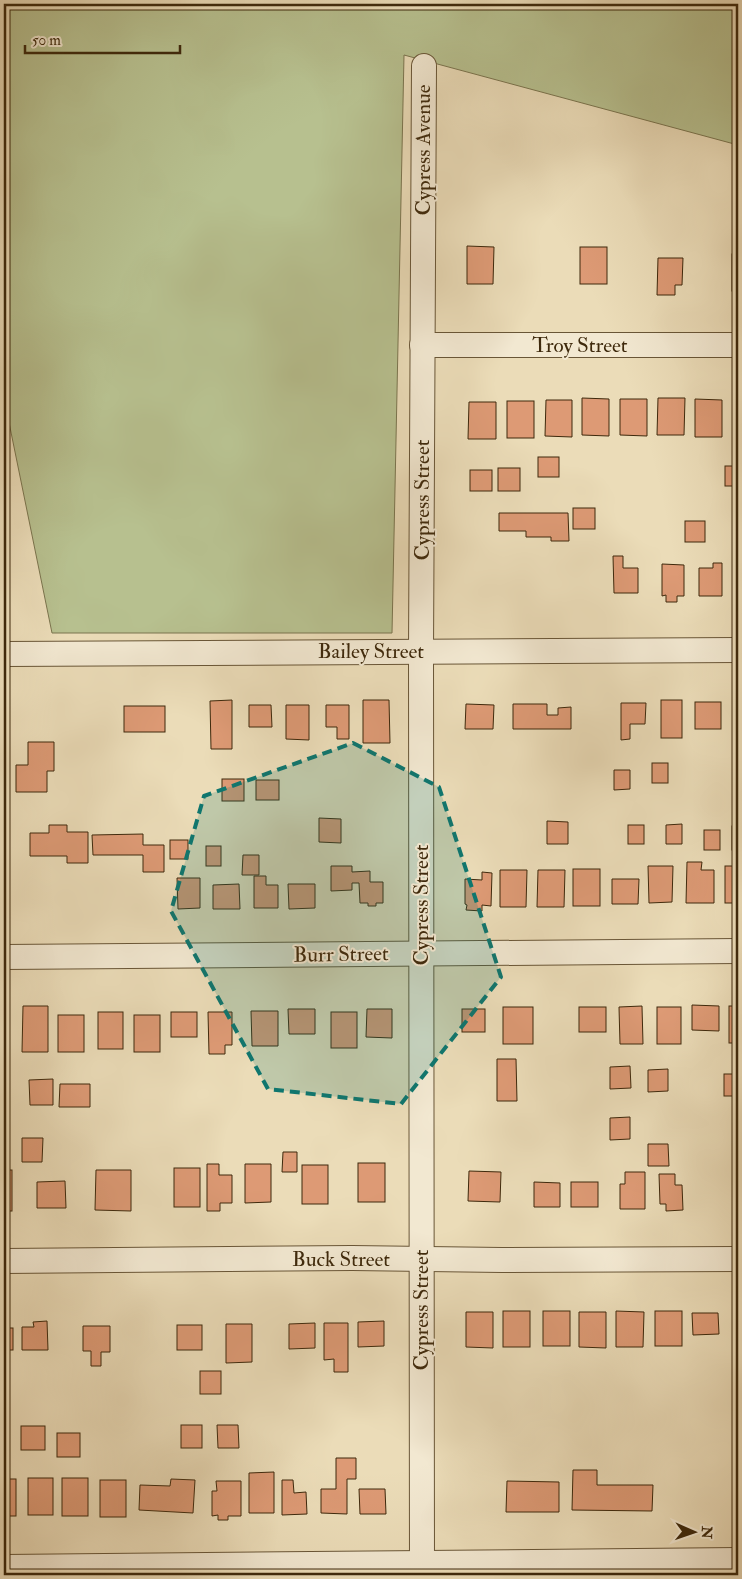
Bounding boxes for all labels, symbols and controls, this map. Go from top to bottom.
scale bar [25,22,180,54]
text: 50 m [32,31,61,50]
street label: Cypress Avenue [410,84,437,216]
street label: Troy Street [532,332,628,359]
street label: Cypress Street [409,439,436,560]
street label: Bailey Street [318,638,424,665]
street label: Cypress Street [408,844,435,965]
street label: Burr Street [293,940,389,969]
street label: Buck Street [292,1246,390,1273]
street label: Cypress Street [408,1249,435,1370]
north arrow [670,1506,720,1556]
text: N [698,1525,715,1539]

